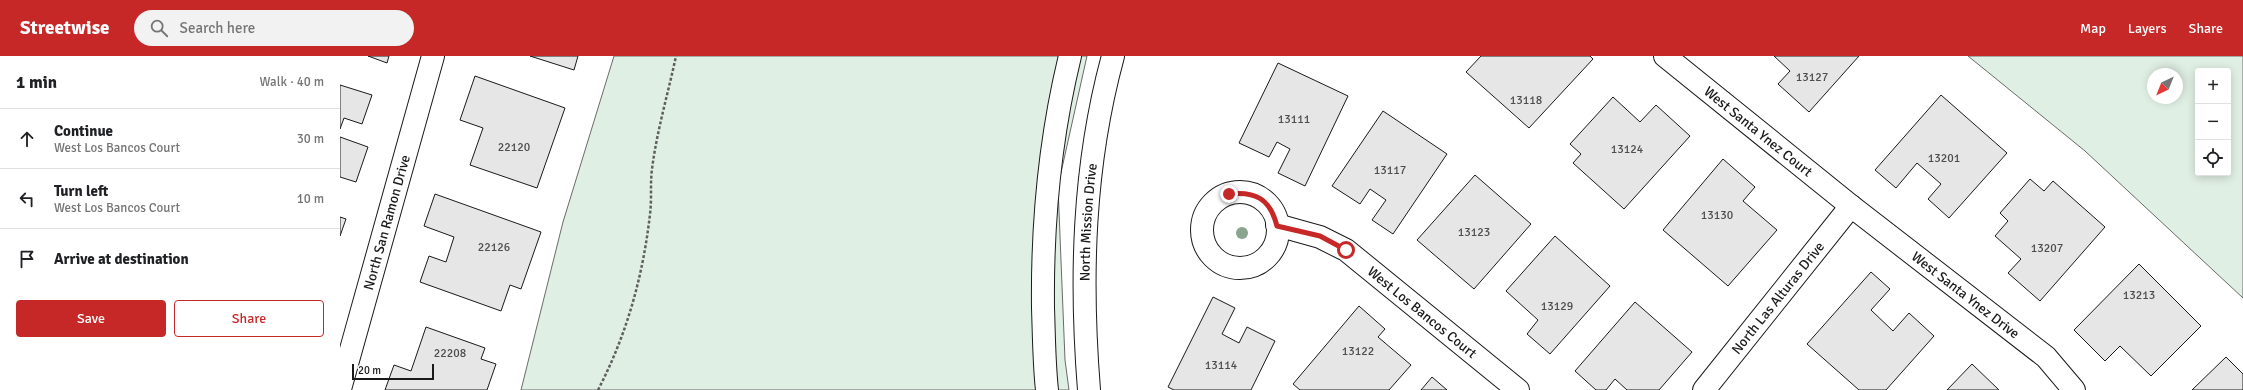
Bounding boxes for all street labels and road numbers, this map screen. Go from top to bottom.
street label: West Santa Ynez Court [1700,83,1816,181]
street label: North San Ramon Drive [360,153,414,292]
street label: North Mission Drive [1077,162,1101,281]
street label: North Las Alturas Drive [1728,239,1828,358]
street label: West Santa Ynez Drive [1908,248,2023,342]
street label: West Los Bancos Court [1364,263,1480,362]

